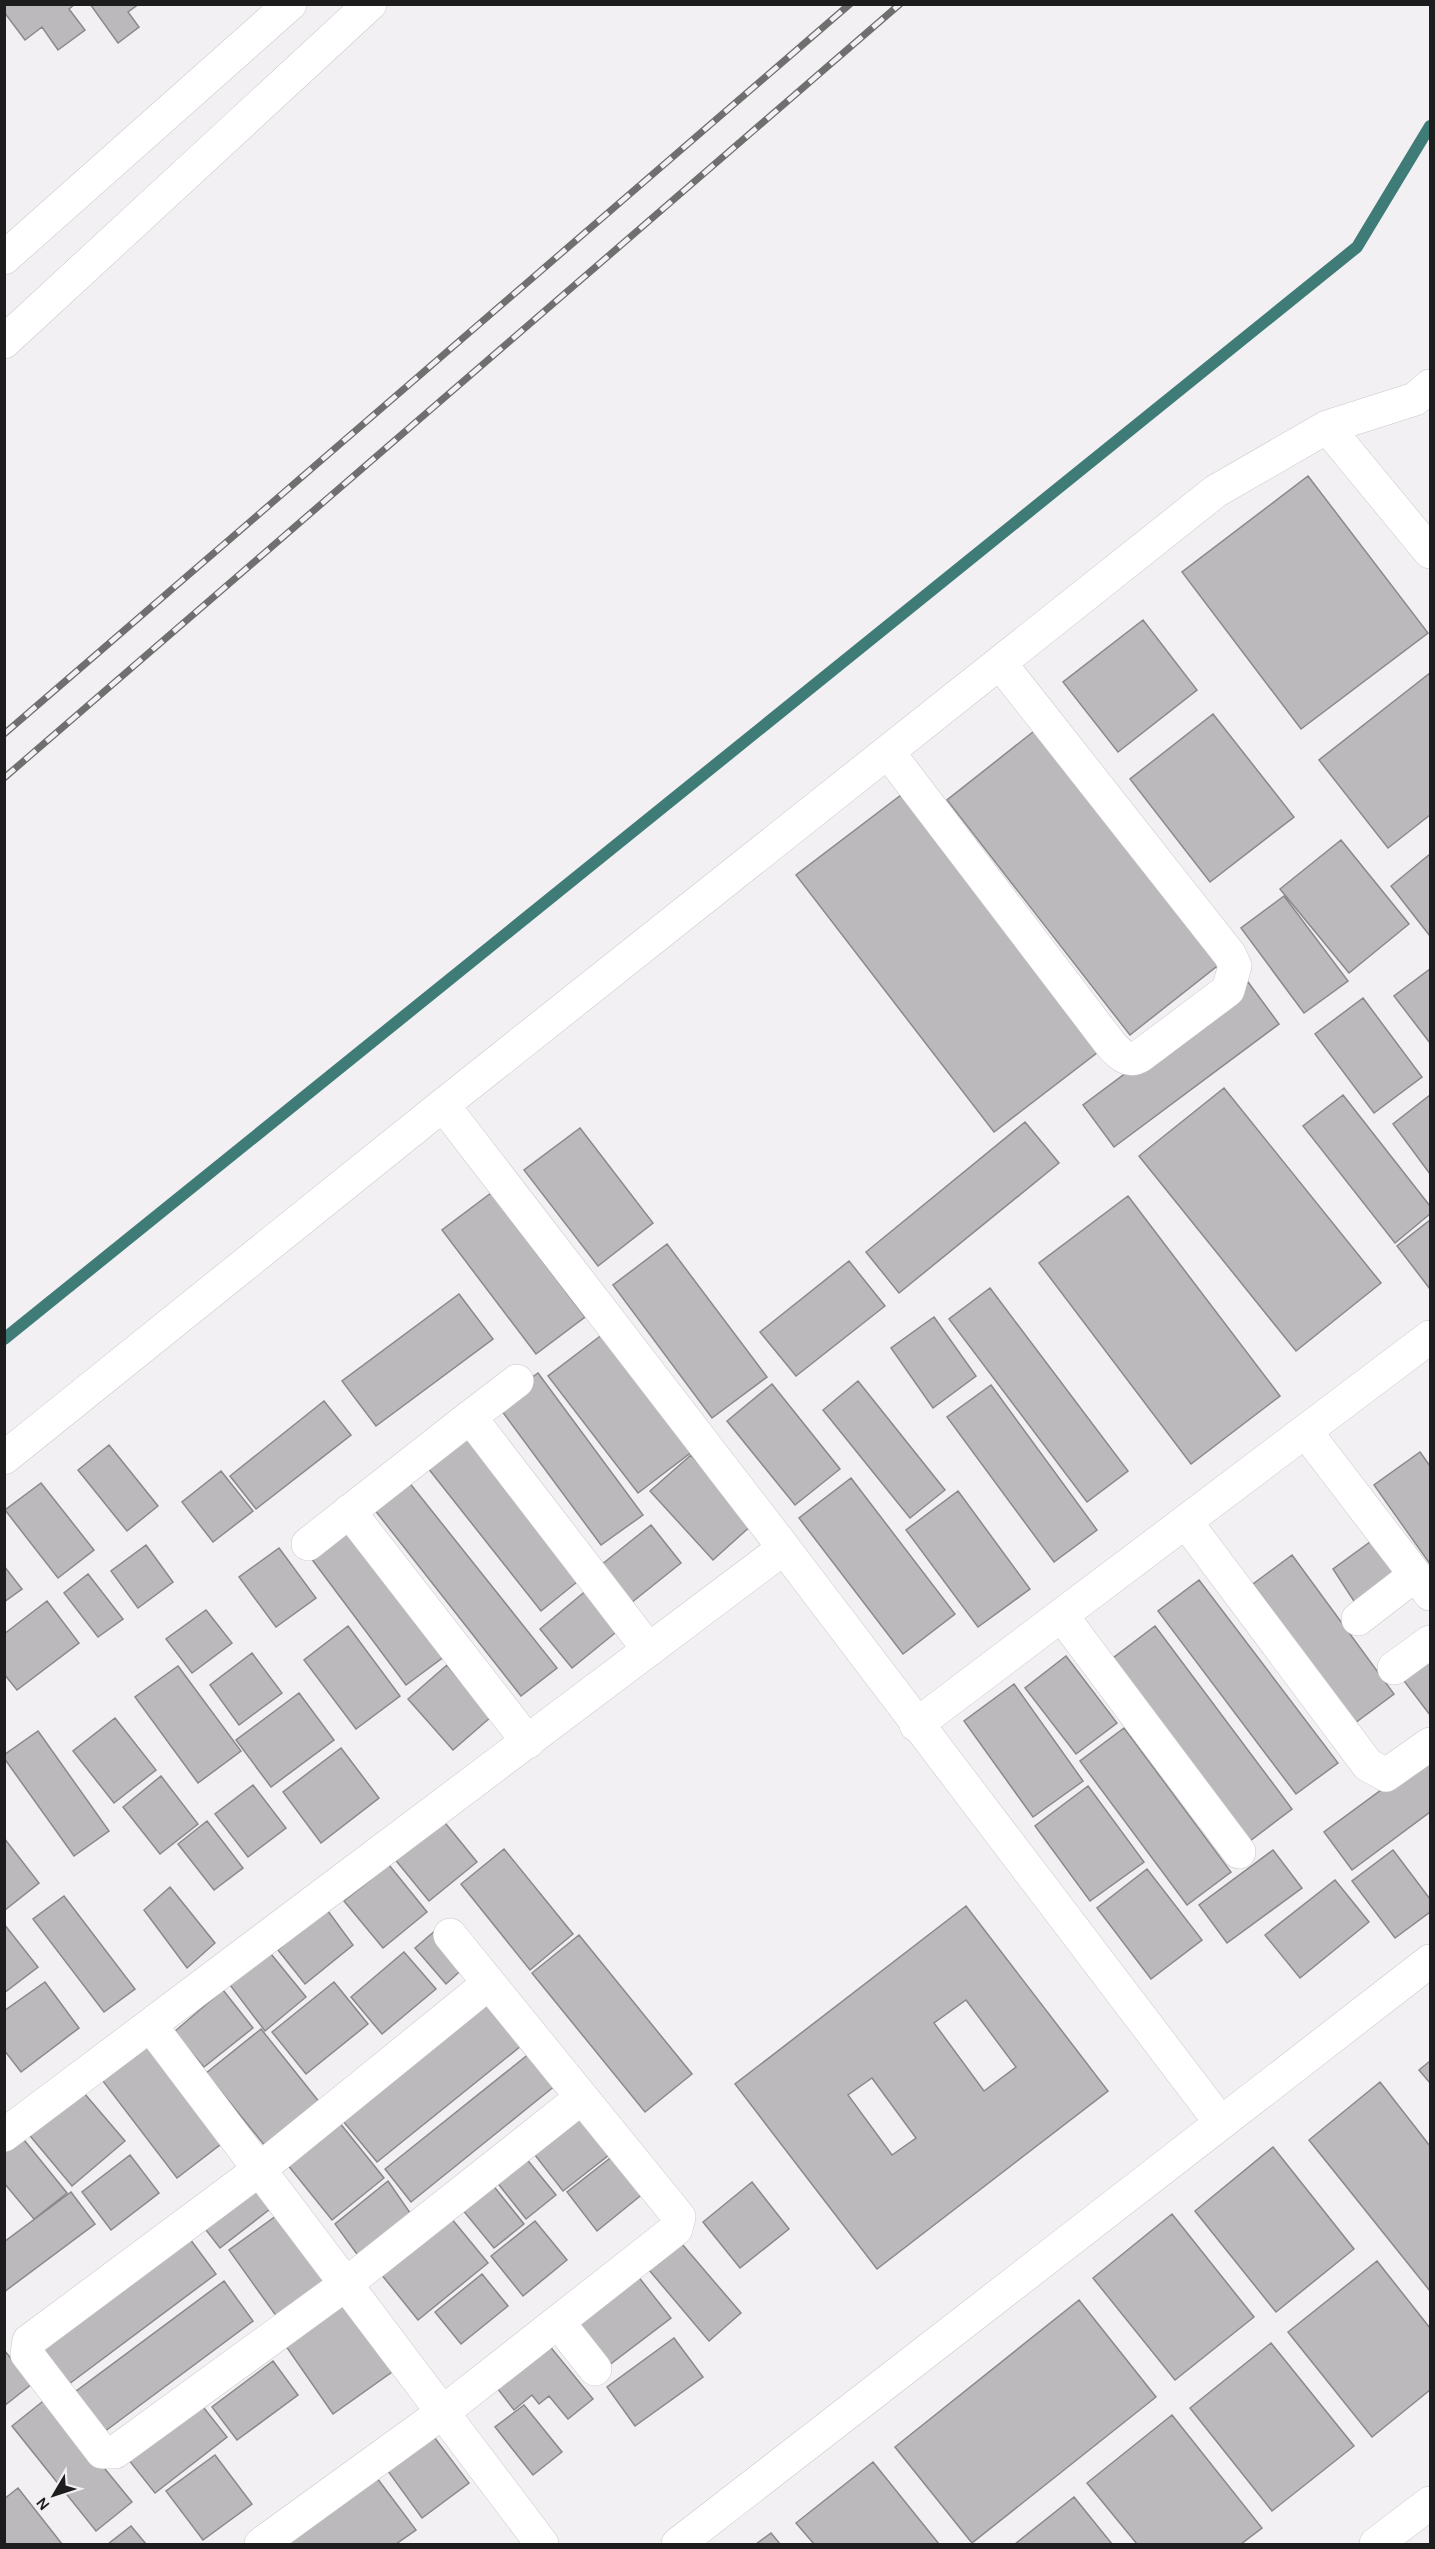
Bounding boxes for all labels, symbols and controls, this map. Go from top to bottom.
north arrow [24,2465,84,2525]
text: N [32,2494,54,2515]

